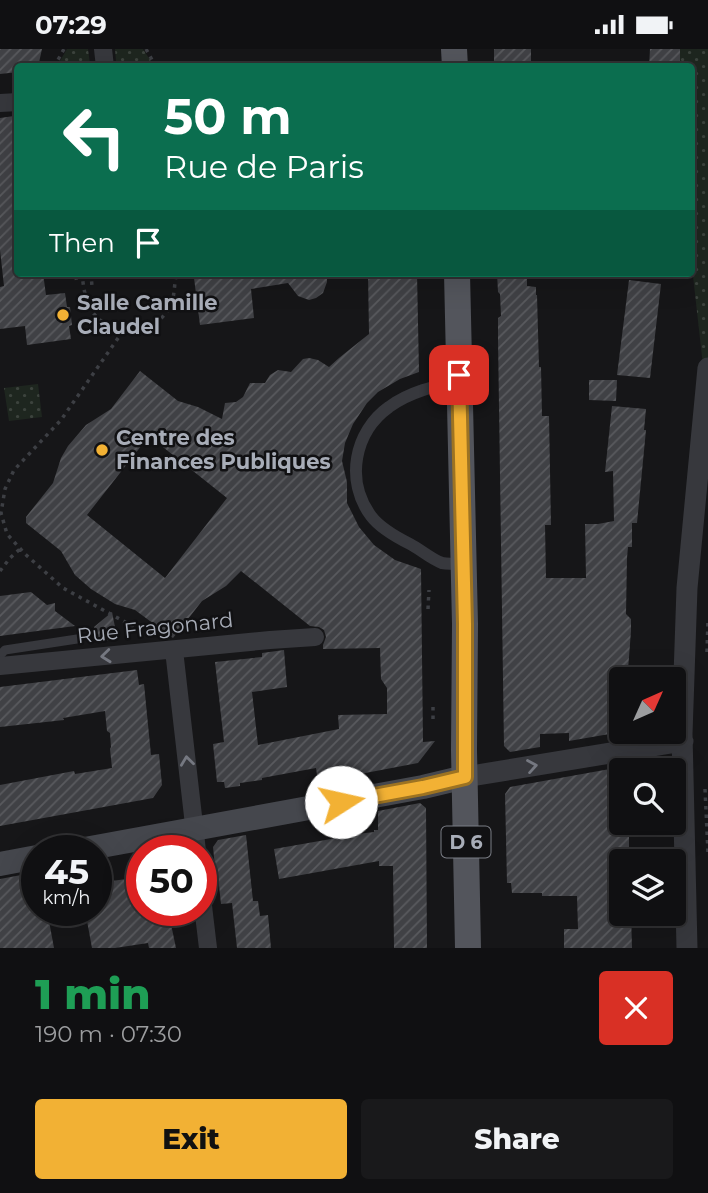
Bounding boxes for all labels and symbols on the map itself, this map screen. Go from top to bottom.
place label: Salle Camille Claudel [77,290,218,339]
marker: Salle Camille Claudel [55,307,71,323]
pin [429,345,489,405]
place label: Centre des Finances Publiques [116,425,331,474]
marker: Centre des Finances Publiques [94,442,110,458]
street label: Rue Fragonard [76,607,234,648]
one-way arrow [100,648,111,663]
north arrow [609,667,686,744]
one-way arrow [179,755,194,767]
one-way arrow [526,760,538,775]
position arrow [304,765,378,839]
road number: D 6 [442,827,490,857]
speed limit sign: 50 [126,835,217,926]

